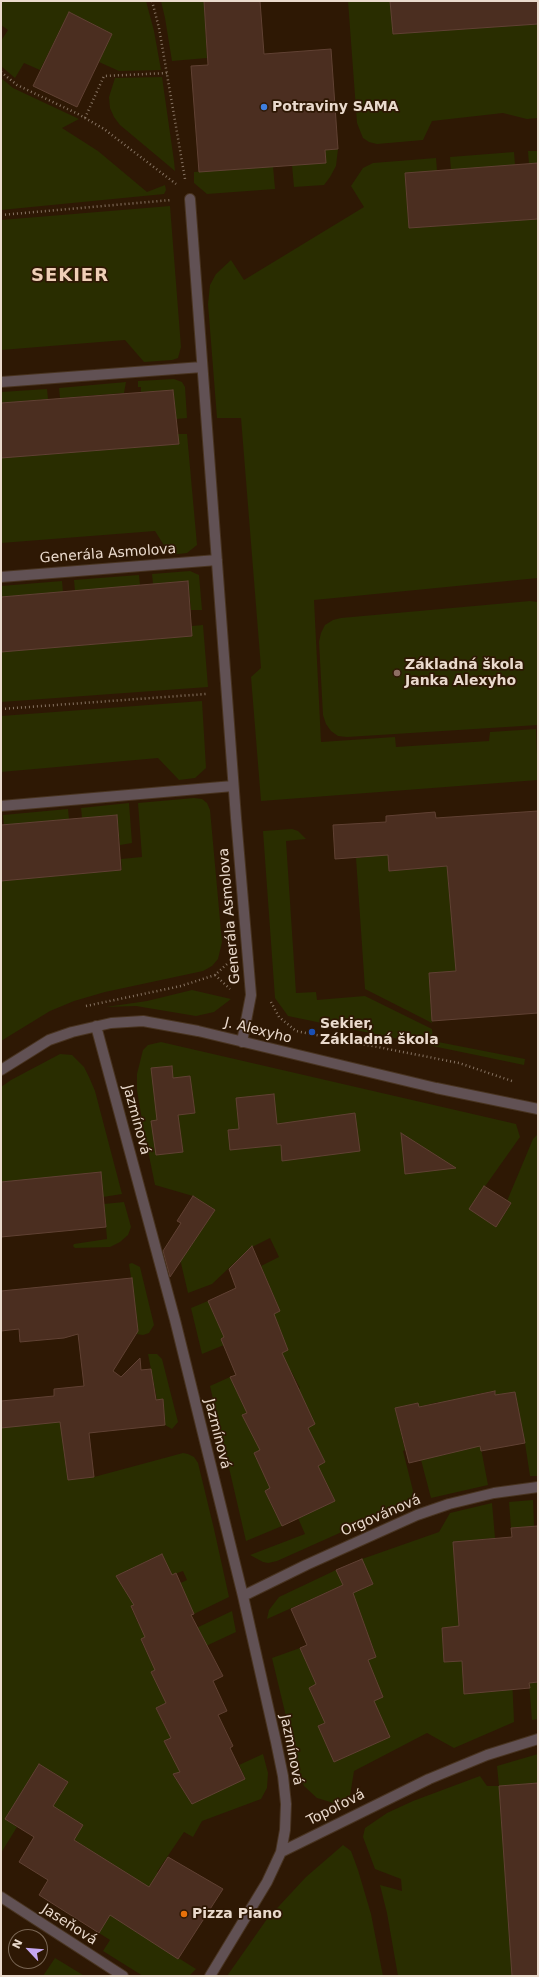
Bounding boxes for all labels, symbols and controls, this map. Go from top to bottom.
place label: Potraviny SAMA [272,99,398,115]
marker: Potraviny SAMA [259,102,269,112]
district label: SEKIER [31,265,109,287]
street label: Generála Asmolova [39,541,177,567]
place label: Základná škola Janka Alexyho [405,657,524,690]
marker: Základná škola Janka Alexyho [392,668,402,678]
street label: Generála Asmolova [216,847,244,985]
street label: J. Alexyho [223,1015,293,1047]
place label: Sekier, Základná škola [320,1016,439,1048]
marker: Sekier, Základná škola [307,1027,317,1037]
street label: Jazmínová [119,1083,153,1157]
street label: Jazmínová [200,1397,234,1471]
street label: Orgovánová [339,1492,423,1540]
street label: Jazmínová [276,1713,306,1787]
street label: Topoľová [304,1786,368,1830]
street label: Jaseňová [38,1901,100,1949]
place label: Pizza Piano [192,1906,282,1922]
marker: Pizza Piano [179,1909,189,1919]
north arrow [8,1929,48,1969]
text: N [10,1937,26,1951]

